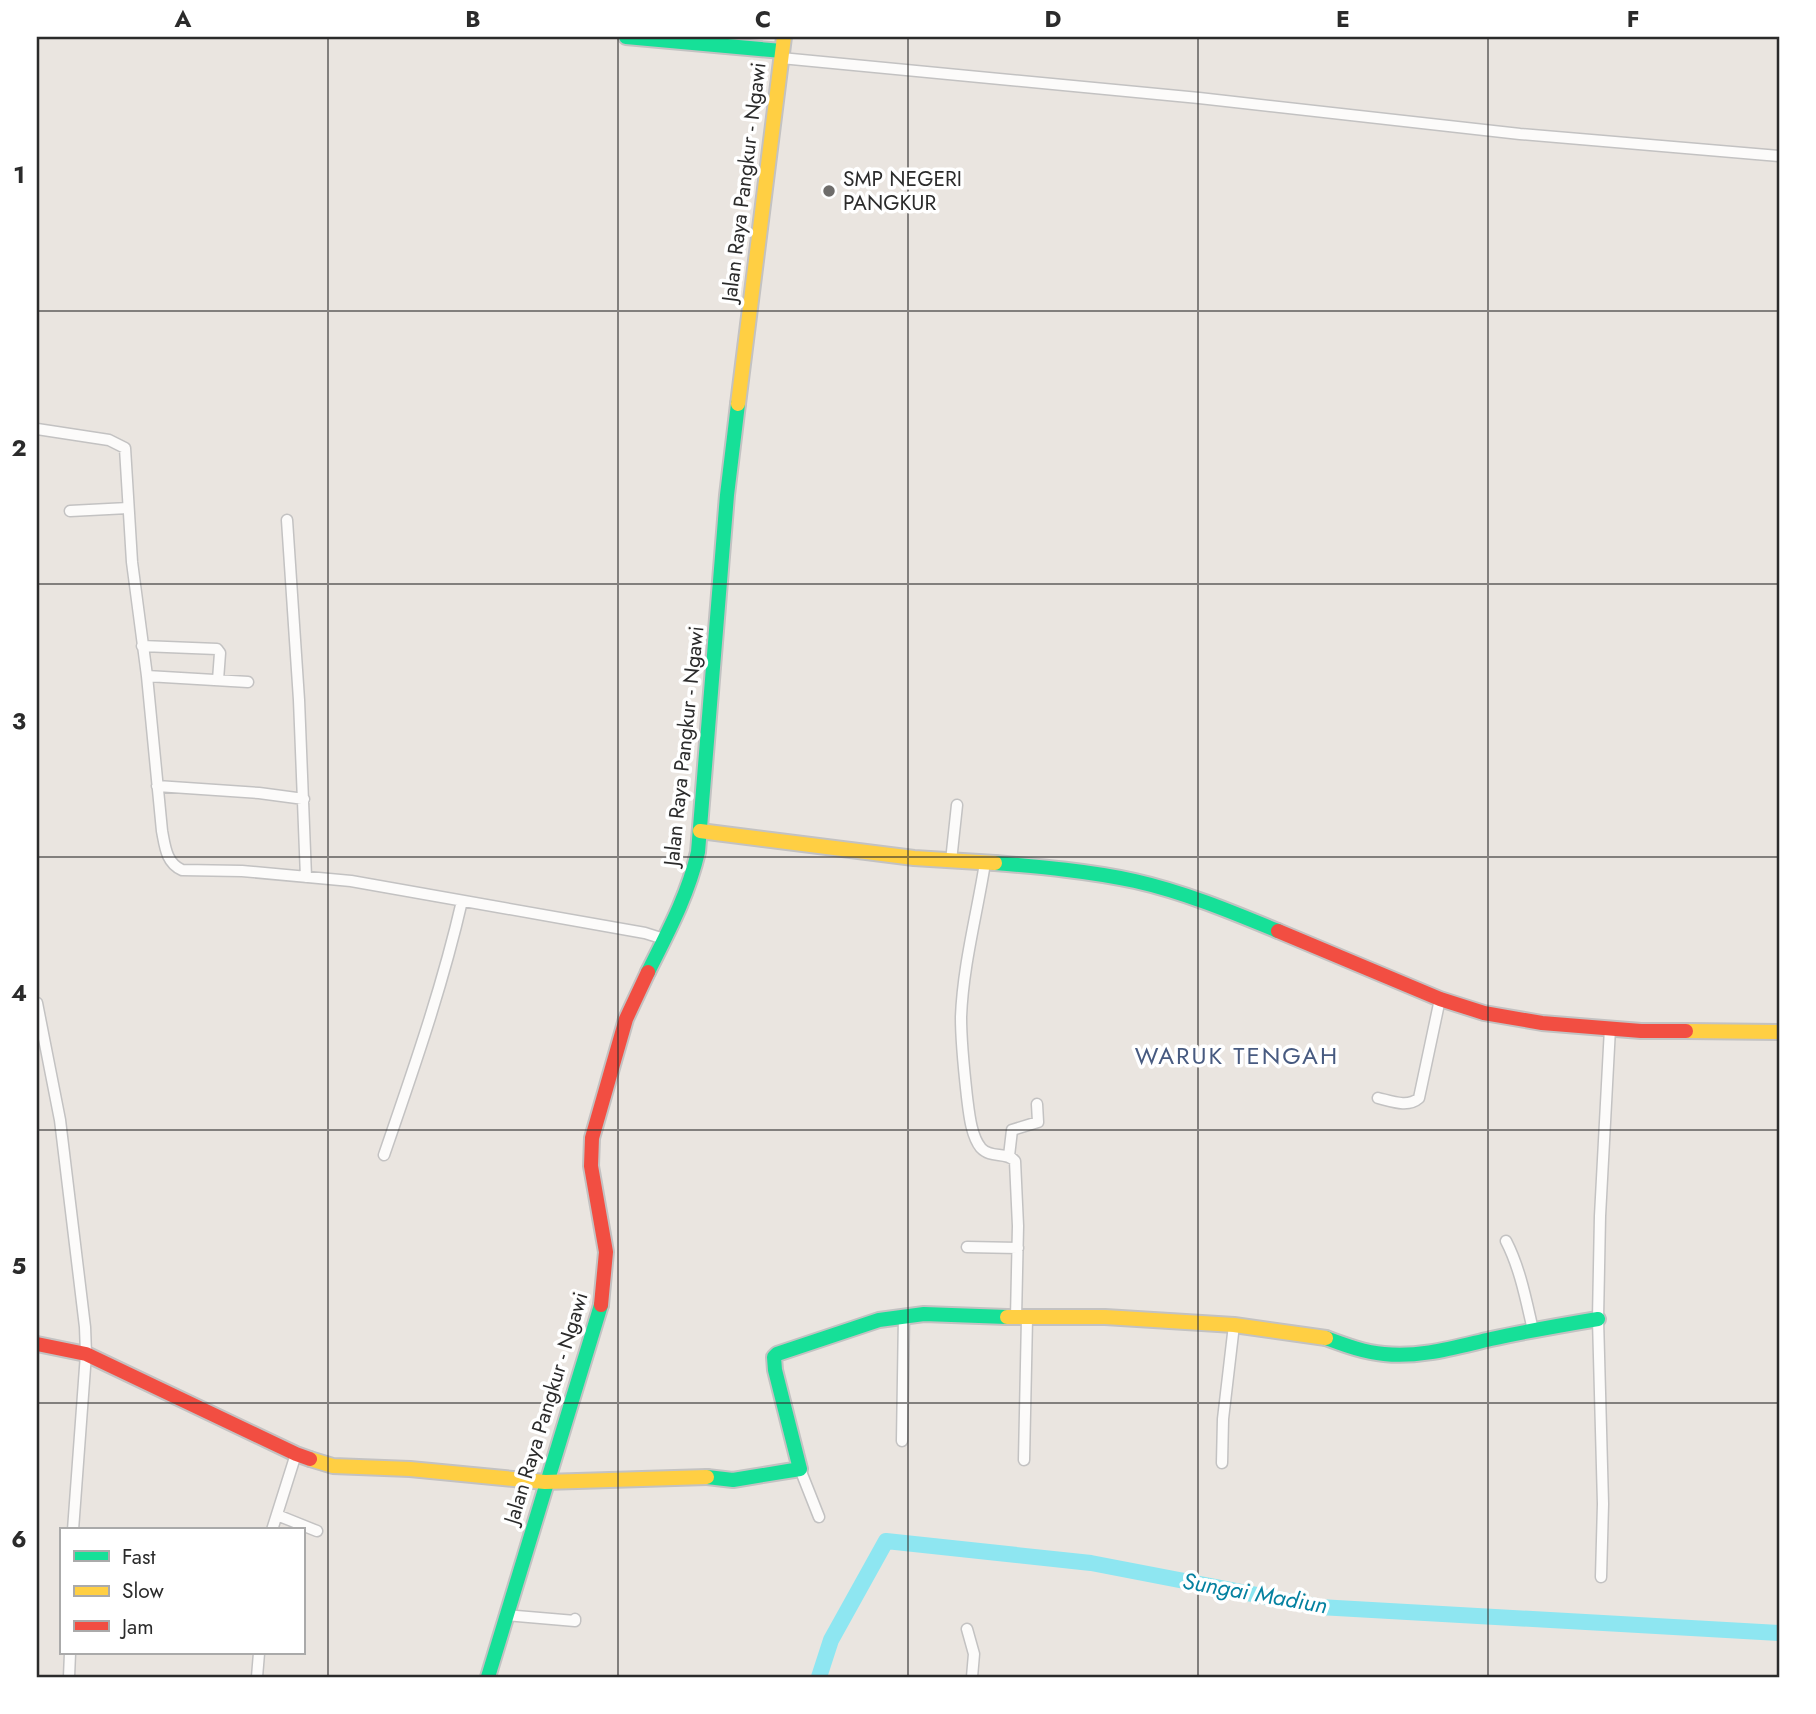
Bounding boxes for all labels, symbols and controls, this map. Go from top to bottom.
text: A [174,2,192,36]
text: B [465,2,481,36]
text: C [755,2,771,36]
text: D [1045,2,1062,36]
text: E [1336,2,1350,36]
text: F [1627,2,1639,36]
street label: Jalan Raya Pangkur - Ngawi [714,61,774,306]
text: 1 [13,158,25,192]
place label: SMP NEGERI PANGKUR [843,164,962,218]
marker: SMP NEGERI PANGKUR [821,183,837,199]
text: 2 [11,431,27,465]
street label: Jalan Raya Pangkur - Ngawi [656,625,712,870]
text: 3 [12,704,26,738]
text: 4 [11,976,27,1010]
district label: WARUK TENGAH [1135,1038,1339,1073]
text: 5 [12,1249,26,1283]
street label: Jalan Raya Pangkur - Ngawi [496,1288,596,1531]
text: 6 [11,1522,27,1556]
legend [60,1528,304,1654]
text: Fast [122,1542,155,1572]
water label: Sungai Madiun [1180,1564,1330,1622]
text: Slow [122,1576,164,1606]
text: Jam [119,1612,154,1642]

